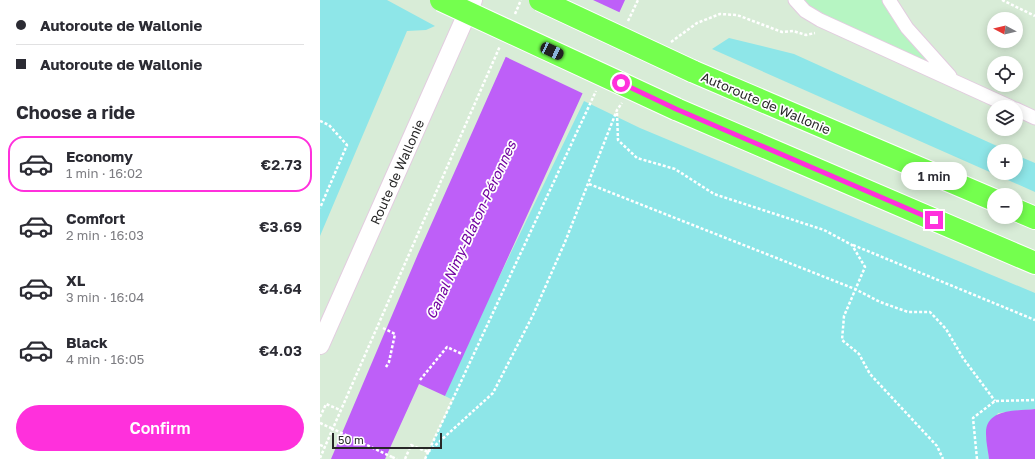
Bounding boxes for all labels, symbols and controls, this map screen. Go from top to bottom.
north arrow [987,12,1023,48]
map controls [987,12,1023,224]
text: Autoroute de Wallonie [40,16,202,34]
car [539,40,565,62]
text: Autoroute de Wallonie [40,55,202,73]
button: locate [987,56,1023,92]
street label: Autoroute de Wallonie [699,68,833,138]
route start [612,74,630,92]
button: layers [987,100,1023,136]
text: Choose a ride [16,101,135,123]
street label: Route de Wallonie [367,117,427,227]
water label: Canal Nimy-Blaton-Péronnes [422,138,520,322]
button: + [987,144,1023,180]
icon: car [18,146,54,182]
text: Economy [66,147,133,165]
text: €2.73 [261,155,302,173]
callout: 1 min [901,162,967,190]
text: 1 min · 16:02 [66,165,143,181]
text: 1 min [918,168,950,184]
button: − [987,188,1023,224]
icon: car [18,208,54,244]
text: Comfort [66,209,125,227]
route end [925,211,943,229]
text: €3.69 [259,217,302,235]
text: 2 min · 16:03 [66,227,144,243]
icon: car [18,270,54,306]
text: XL [66,271,85,289]
text: €4.64 [259,279,302,297]
text: 3 min · 16:04 [66,289,144,305]
icon: car [18,332,54,368]
text: Black [66,333,108,351]
text: €4.03 [259,341,302,359]
text: 4 min · 16:05 [66,351,144,367]
button: Confirm [16,405,304,451]
scale bar [332,431,442,450]
text: 50 m [338,433,364,446]

